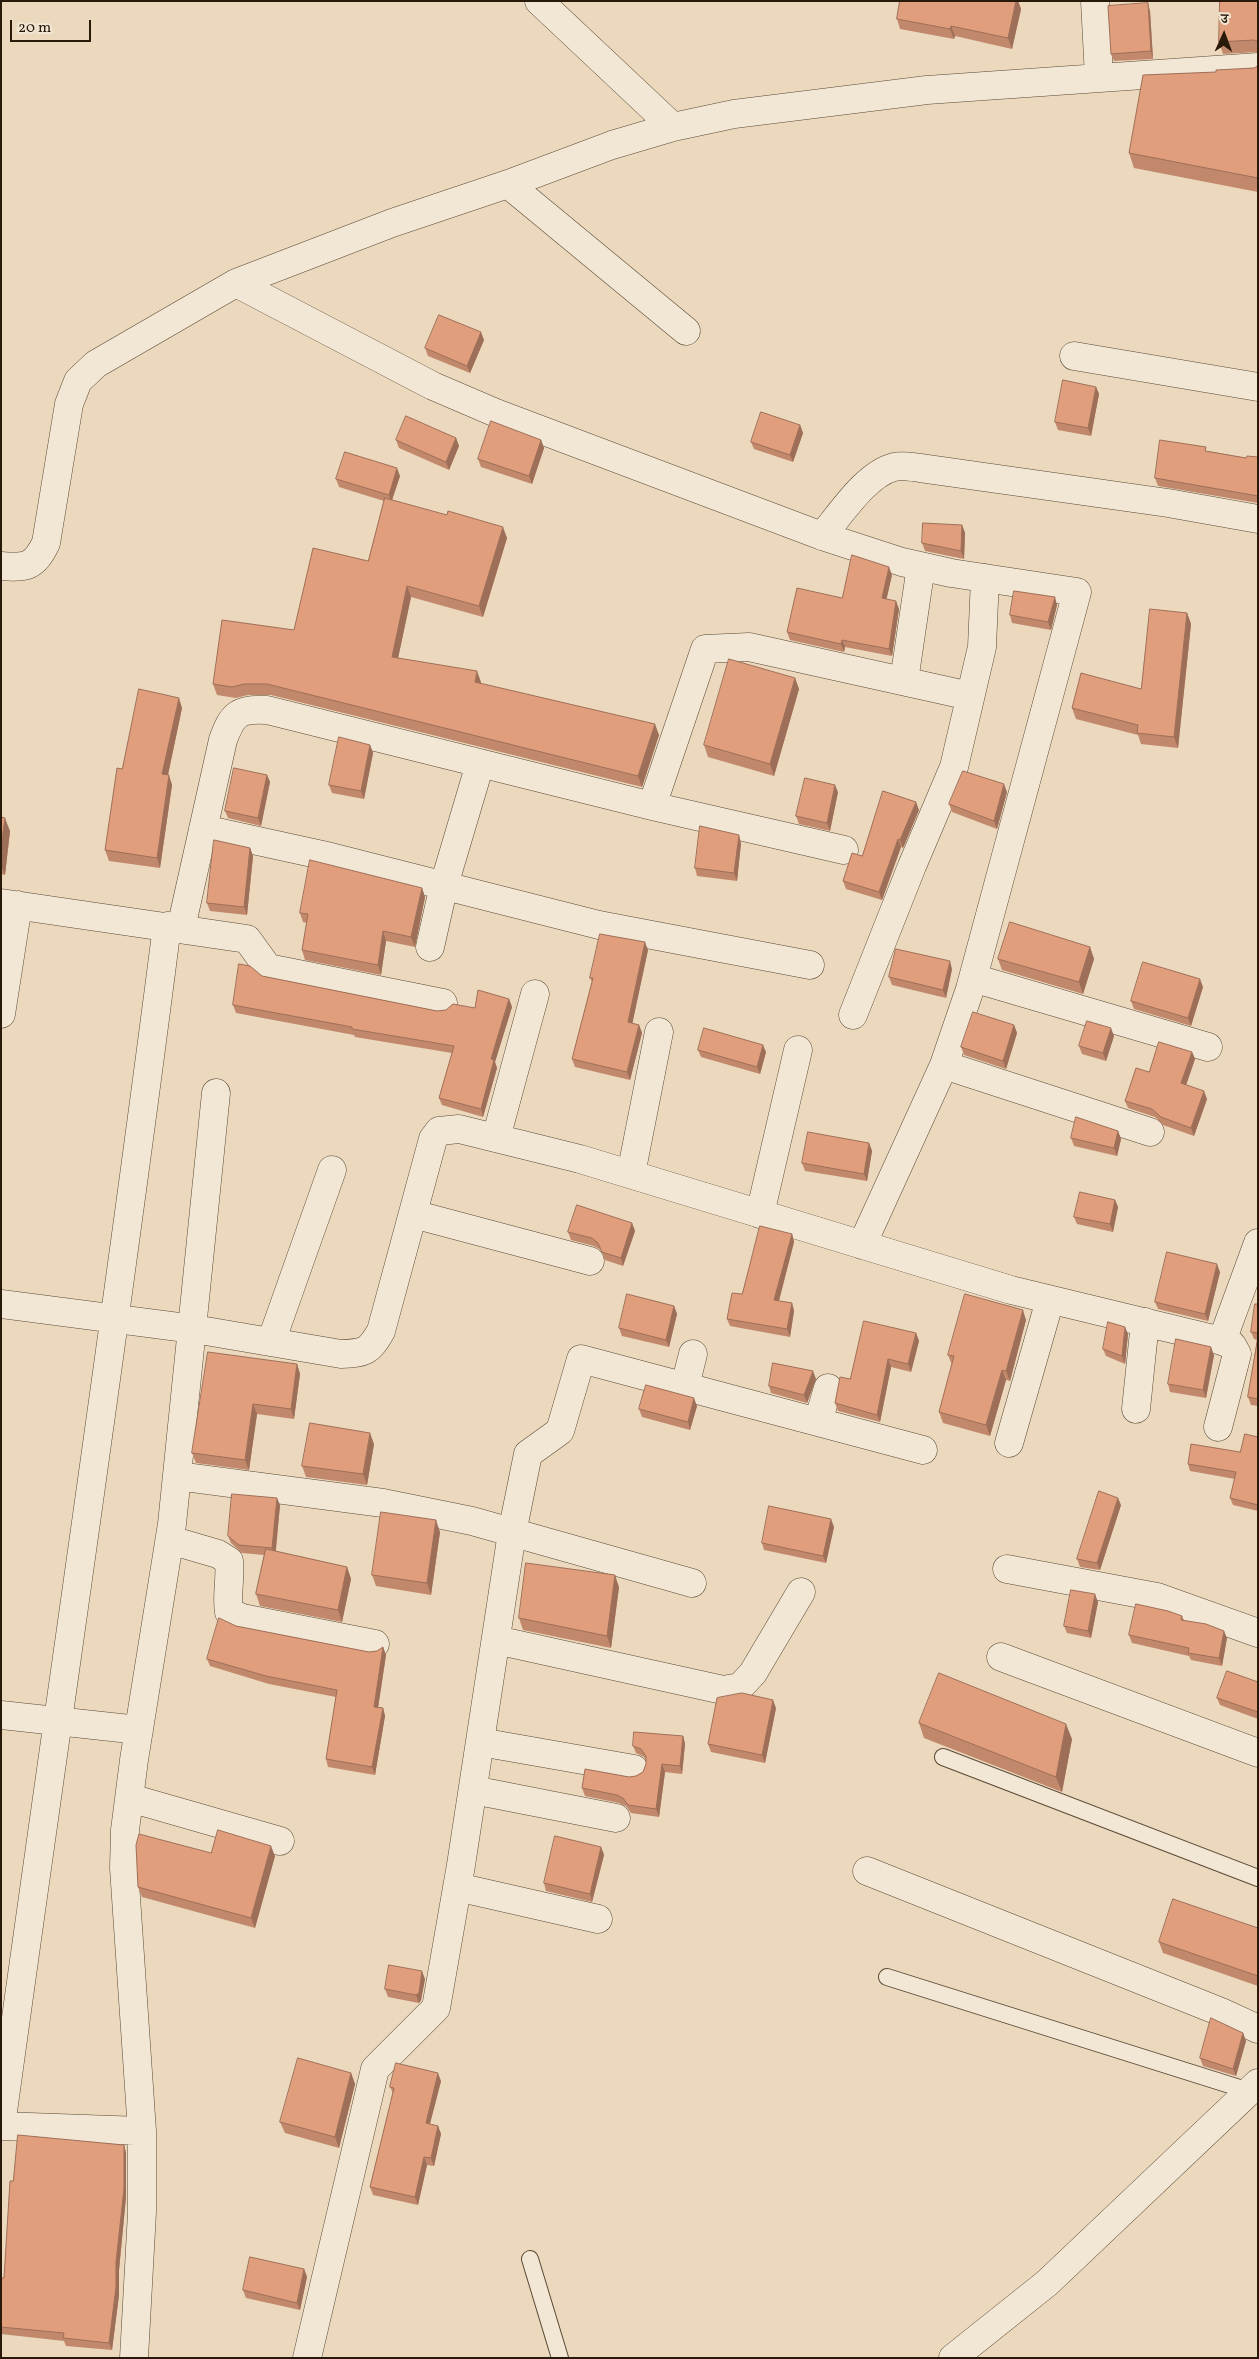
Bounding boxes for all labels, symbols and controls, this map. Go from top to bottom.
scale bar [12,10,94,42]
north arrow [1199,10,1249,60]
text: उ [1221,10,1228,29]
text: 20 m [18,18,51,39]

